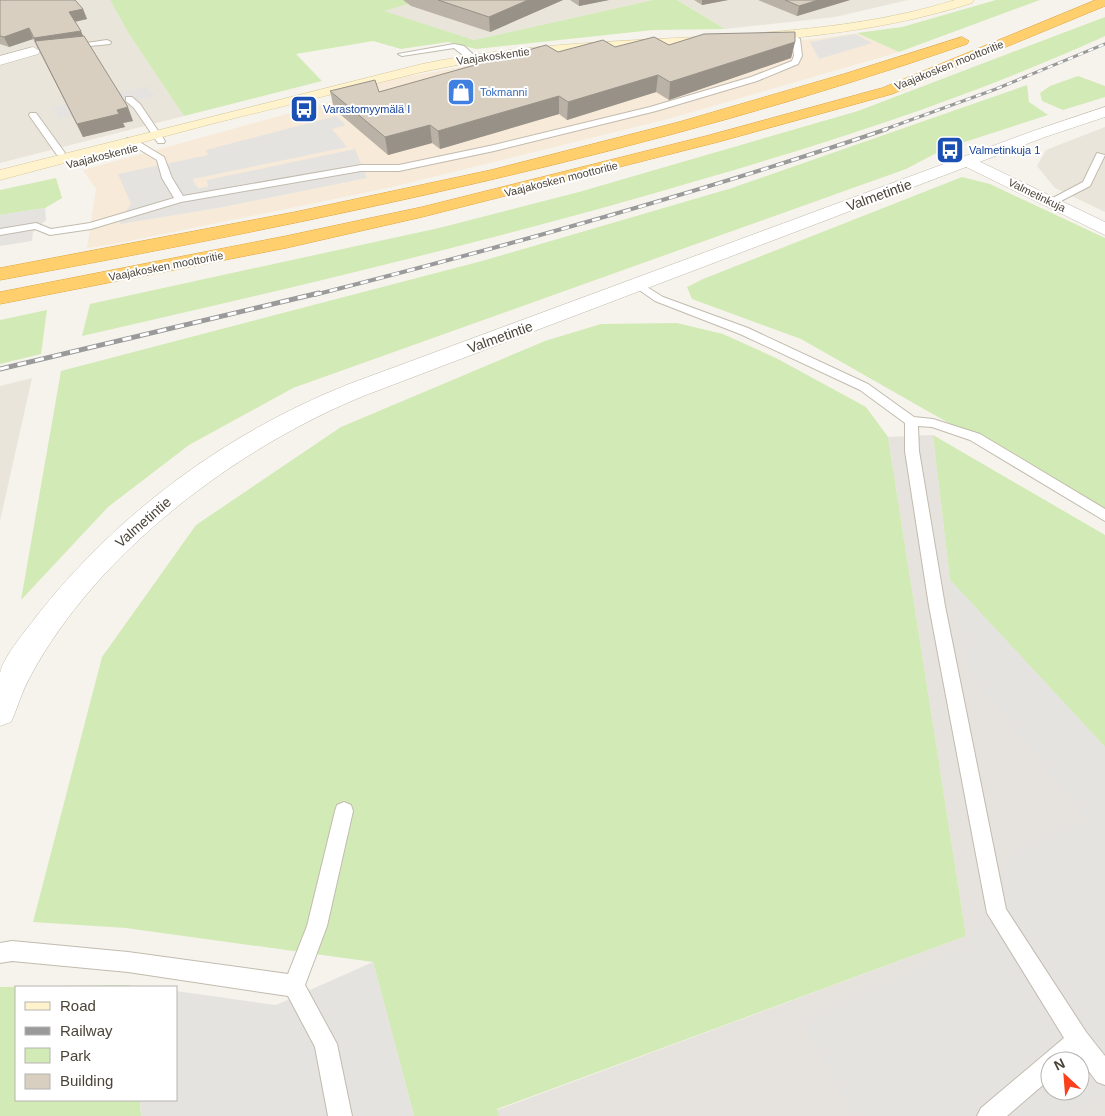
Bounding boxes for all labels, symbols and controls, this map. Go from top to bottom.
street label: Vaajakosken moottoritie [893,38,1005,92]
street label: Vaajakoskentie [456,45,530,67]
shop icon: Tokmanni [446,77,476,107]
place label: Tokmanni [480,86,527,98]
bus stop icon: Varastomyymälä I [289,94,319,124]
place label: Varastomyymälä I [323,103,410,115]
bus stop icon: Valmetinkuja 1 [935,135,965,165]
street label: Vaajakoskentie [65,141,139,171]
place label: Valmetinkuja 1 [969,144,1040,156]
street label: Vaajakosken moottoritie [503,159,619,199]
street label: Valmetintie [844,176,914,214]
street label: Valmetinkuja [1006,176,1068,214]
street label: Vaajakosken moottoritie [108,249,224,283]
street label: Valmetintie [465,318,535,356]
street label: Valmetintie [112,493,174,550]
legend [15,986,178,1101]
text: Road [60,997,96,1014]
text: Railway [60,1022,113,1039]
text: Park [60,1047,91,1064]
north arrow [1040,1051,1090,1101]
text: N [1051,1055,1067,1074]
text: Building [60,1072,113,1089]

